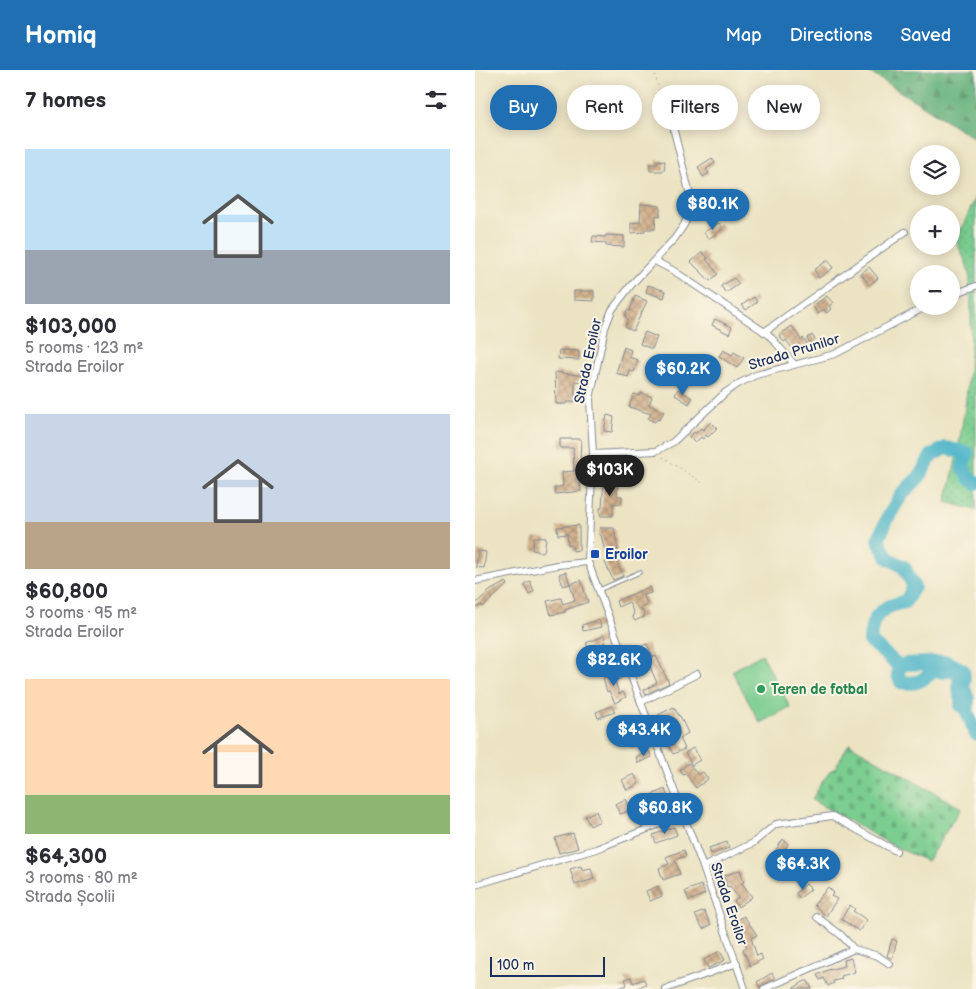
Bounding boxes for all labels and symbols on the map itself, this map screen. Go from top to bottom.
pin: $80.1K [672,189,754,231]
street label: Strada Eroilor [571,316,605,405]
street label: Strada Prunilor [747,330,842,374]
pin: $60.2K [642,354,724,396]
pin: $103K [575,454,645,497]
place label: Eroilor [605,546,648,563]
marker: Eroilor [589,548,601,560]
pin: $82.6K [573,644,655,687]
place label: Teren de fotbal [771,681,868,698]
marker: Teren de fotbal [755,683,767,695]
pin: $43.4K [603,714,685,757]
pin: $60.8K [624,792,706,835]
pin: $64.3K [762,848,844,891]
street label: Strada Eroilor [707,860,751,949]
scale bar [490,954,605,977]

